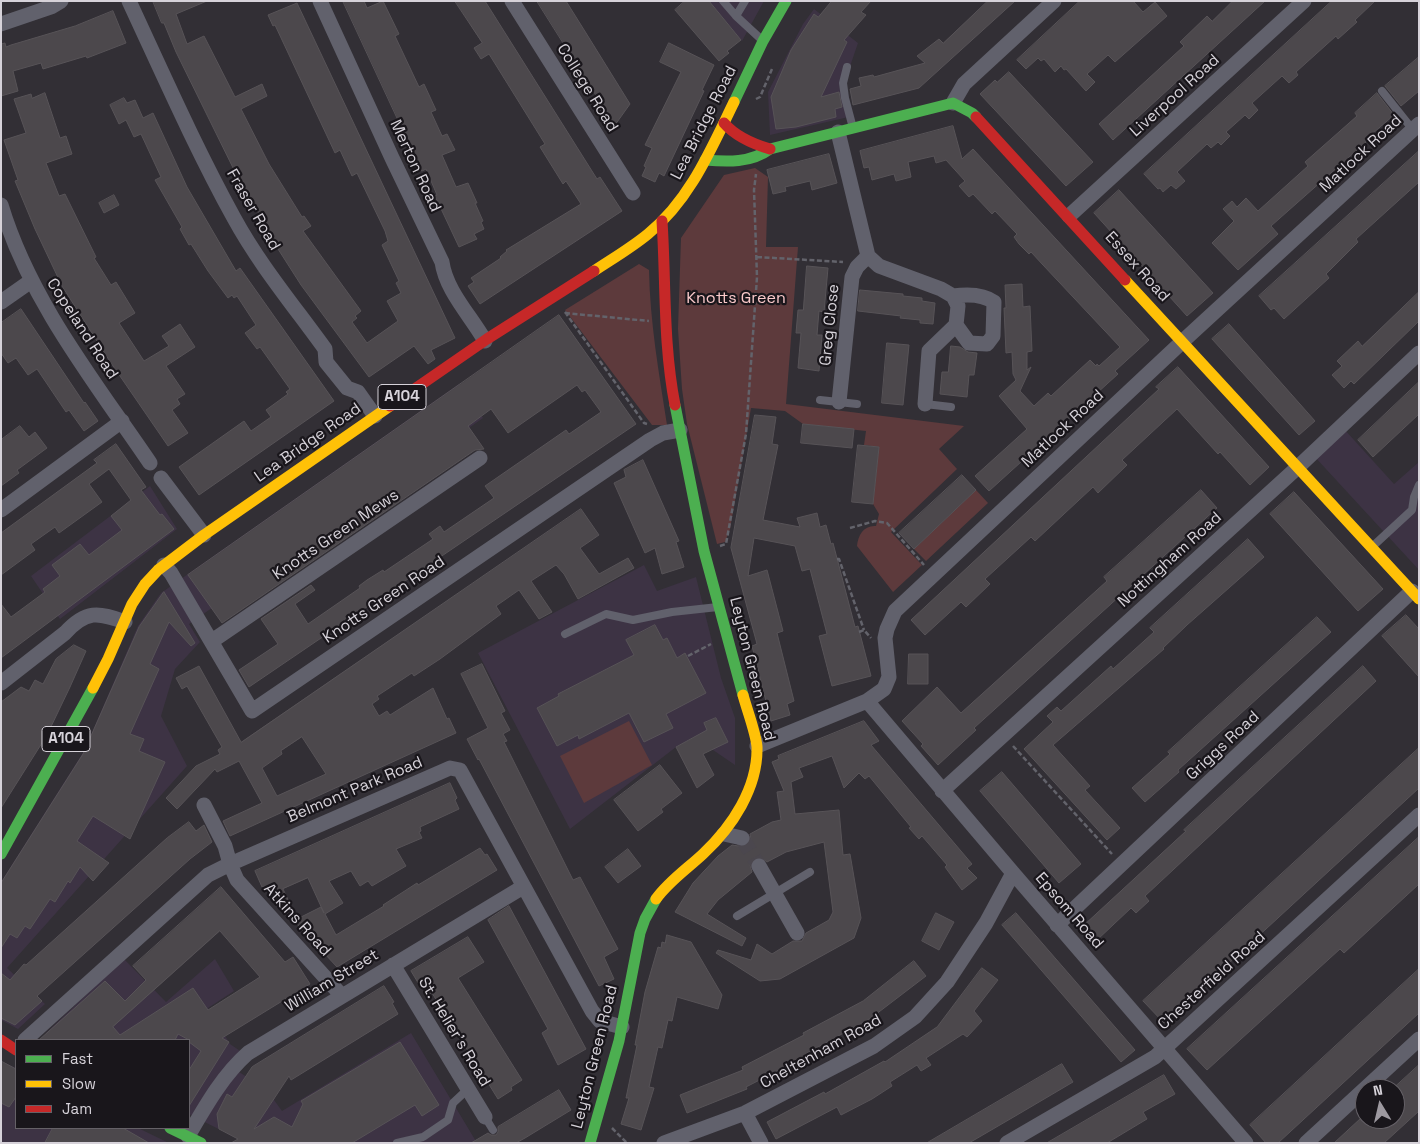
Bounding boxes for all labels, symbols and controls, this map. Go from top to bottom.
street label: College Road [552,40,622,136]
street label: Liverpool Road [1126,51,1224,141]
street label: Lea Bridge Road [667,63,741,183]
street label: Matlock Road [1316,111,1406,197]
street label: Merton Road [385,117,445,215]
street label: Fraser Road [222,166,284,254]
street label: Essex Road [1101,228,1173,306]
street label: Copeland Road [42,275,122,383]
street label: Greg Close [816,283,844,367]
park label: Knotts Green [686,289,786,309]
road number: A104 [378,384,426,410]
street label: Matlock Road [1018,386,1108,472]
street label: Lea Bridge Road [251,399,365,487]
street label: Knotts Green Mews [269,486,403,584]
street label: Nottingham Road [1114,508,1226,612]
street label: Knotts Green Road [319,552,449,648]
street label: Leyton Green Road [725,595,779,743]
street label: Griggs Road [1182,707,1264,785]
road number: A104 [42,726,90,752]
street label: Belmont Park Road [284,753,426,827]
street label: Epsom Road [1031,869,1107,953]
street label: Atkins Road [259,880,335,960]
street label: Chesterfield Road [1154,928,1270,1034]
street label: William Street [282,946,382,1016]
street label: St. Helier's Road [414,974,494,1090]
street label: Leyton Green Road [568,983,622,1131]
street label: Cheltenham Road [757,1011,885,1093]
legend [15,1039,190,1129]
text: Fast [62,1049,93,1068]
text: Slow [62,1074,96,1093]
north arrow [1355,1079,1405,1129]
text: N [1372,1081,1384,1100]
text: Jam [62,1099,92,1118]

